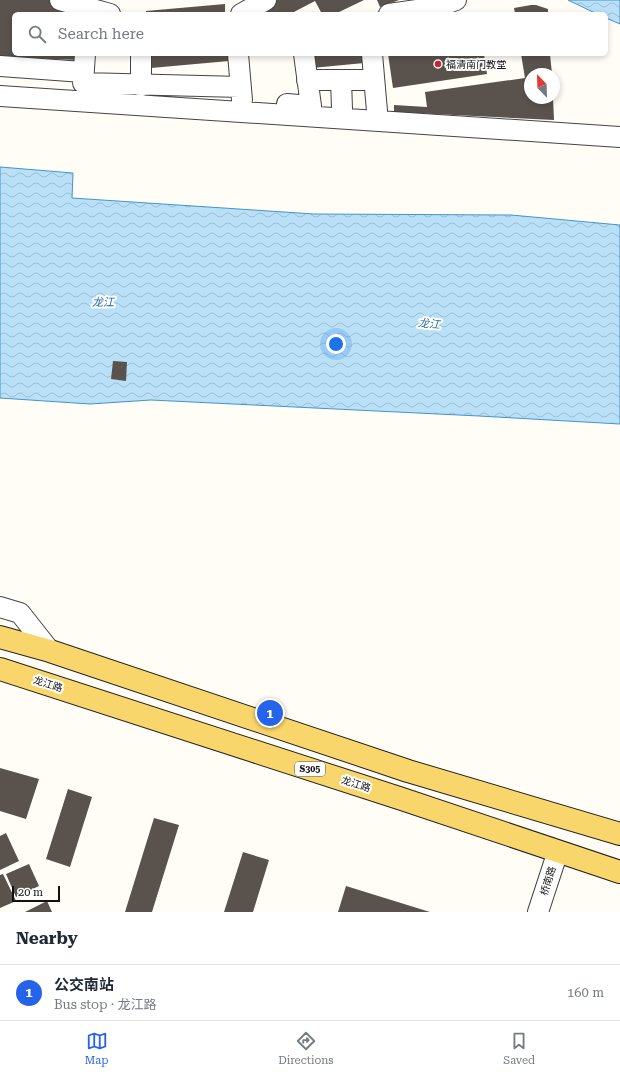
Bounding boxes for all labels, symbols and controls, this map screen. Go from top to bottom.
search box [12,12,608,56]
icon: search [26,23,48,45]
text: Search here [58,25,144,43]
marker: 福清南门教堂 [433,59,443,69]
place label: 福清南门教堂 [446,59,506,70]
north arrow [524,68,560,104]
water label: 龙江 [92,296,115,309]
water label: 龙江 [417,317,442,332]
your location [326,334,346,354]
street label: 龙江路 [32,674,64,694]
pin: 1 [257,698,283,728]
road number: S305 [295,762,325,776]
street label: 龙江路 [340,774,372,794]
street label: 桥南路 [538,865,558,897]
scale bar [12,884,60,903]
text: 20 m [18,886,43,899]
text: Nearby [16,928,78,948]
text: 公交南站 [54,976,114,994]
text: 1 [25,985,33,1000]
text: 160 m [567,985,604,1000]
text: Bus stop · 龙江路 [54,997,156,1012]
tab: Map [85,1030,108,1067]
tab: Directions [278,1030,333,1067]
tab: Saved [503,1030,535,1067]

